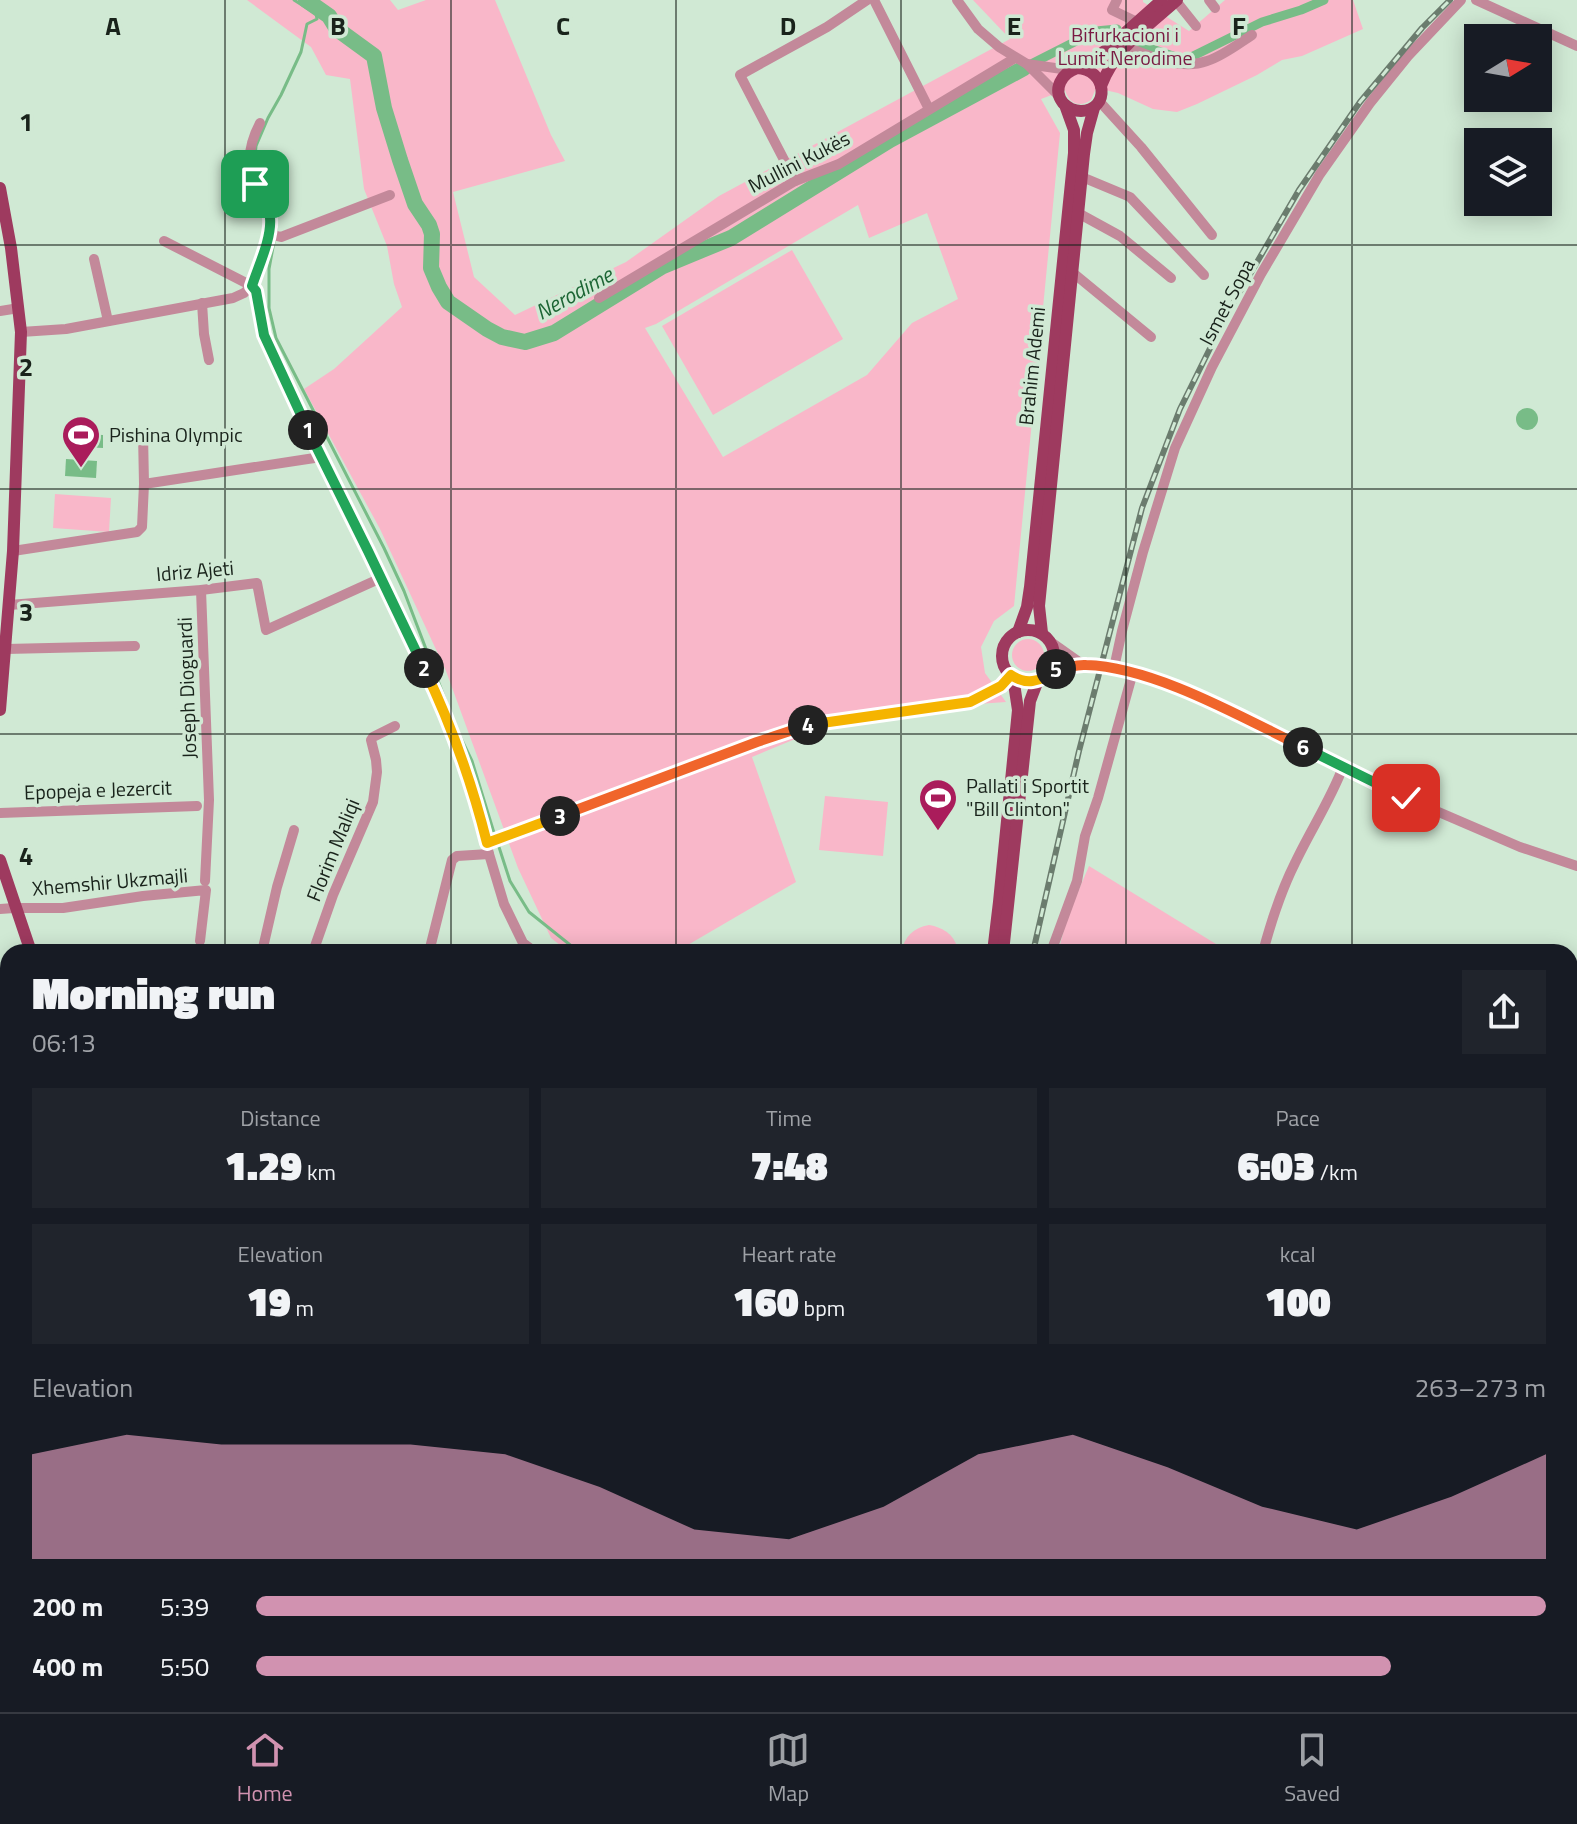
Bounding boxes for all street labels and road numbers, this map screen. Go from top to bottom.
street label: Mullini Kukës [742,123,855,201]
street label: Ismet Sopa [1191,253,1262,351]
street label: Brahim Ademi [1010,305,1053,427]
street label: Idriz Ajeti [155,552,235,589]
street label: Joseph Dioguardi [169,617,204,759]
street label: Epopeja e Jezercit [24,771,172,808]
street label: Florim Maliqi [298,794,367,906]
street label: Xhemshir Ukzmajli [31,859,189,904]

